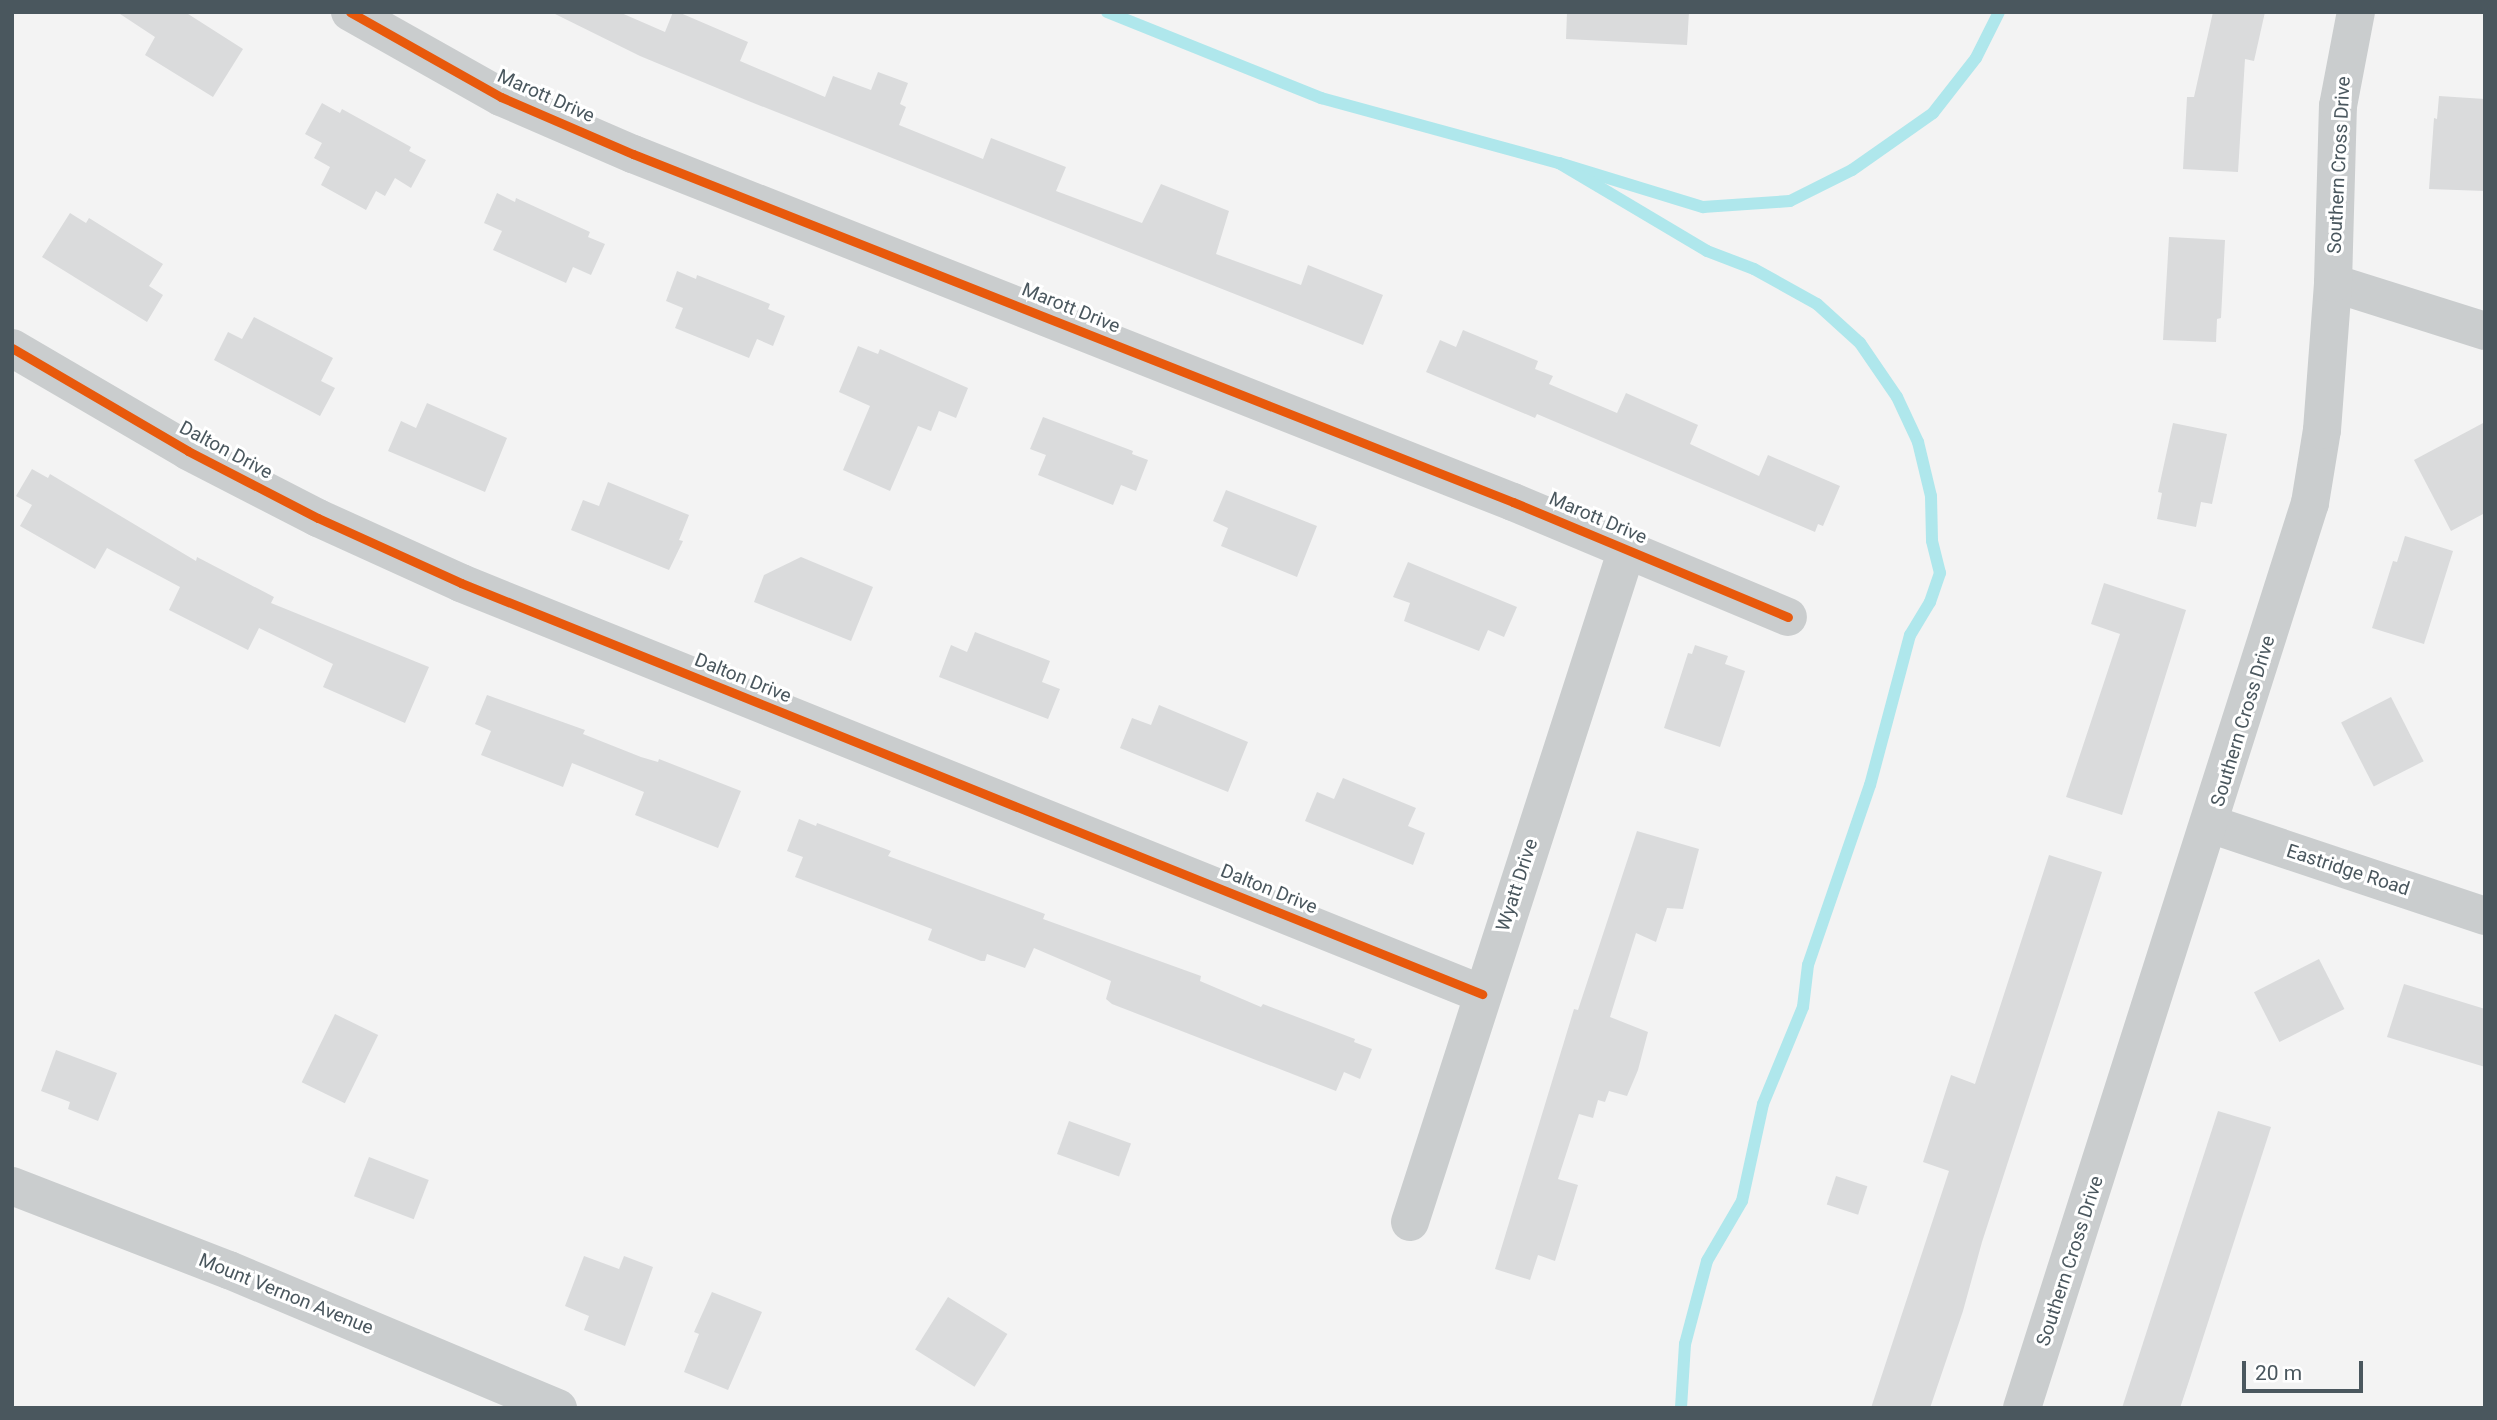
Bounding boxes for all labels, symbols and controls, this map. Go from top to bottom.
street label: Marott Drive [494,64,598,128]
street label: Southern Cross Drive [2323,76,2355,254]
street label: Marott Drive [1019,278,1123,338]
street label: Dalton Drive [176,416,276,484]
street label: Marott Drive [1546,487,1650,549]
street label: Southern Cross Drive [2206,633,2280,809]
street label: Dalton Drive [691,648,795,708]
street label: Wyatt Drive [1491,836,1543,934]
street label: Eastridge Road [2284,839,2412,901]
street label: Dalton Drive [1217,859,1321,919]
street label: Southern Cross Drive [2032,1173,2108,1349]
street label: Mount Vernon Avenue [195,1249,377,1339]
scale bar [2245,1346,2366,1390]
text: 20 m [2255,1361,2302,1385]

